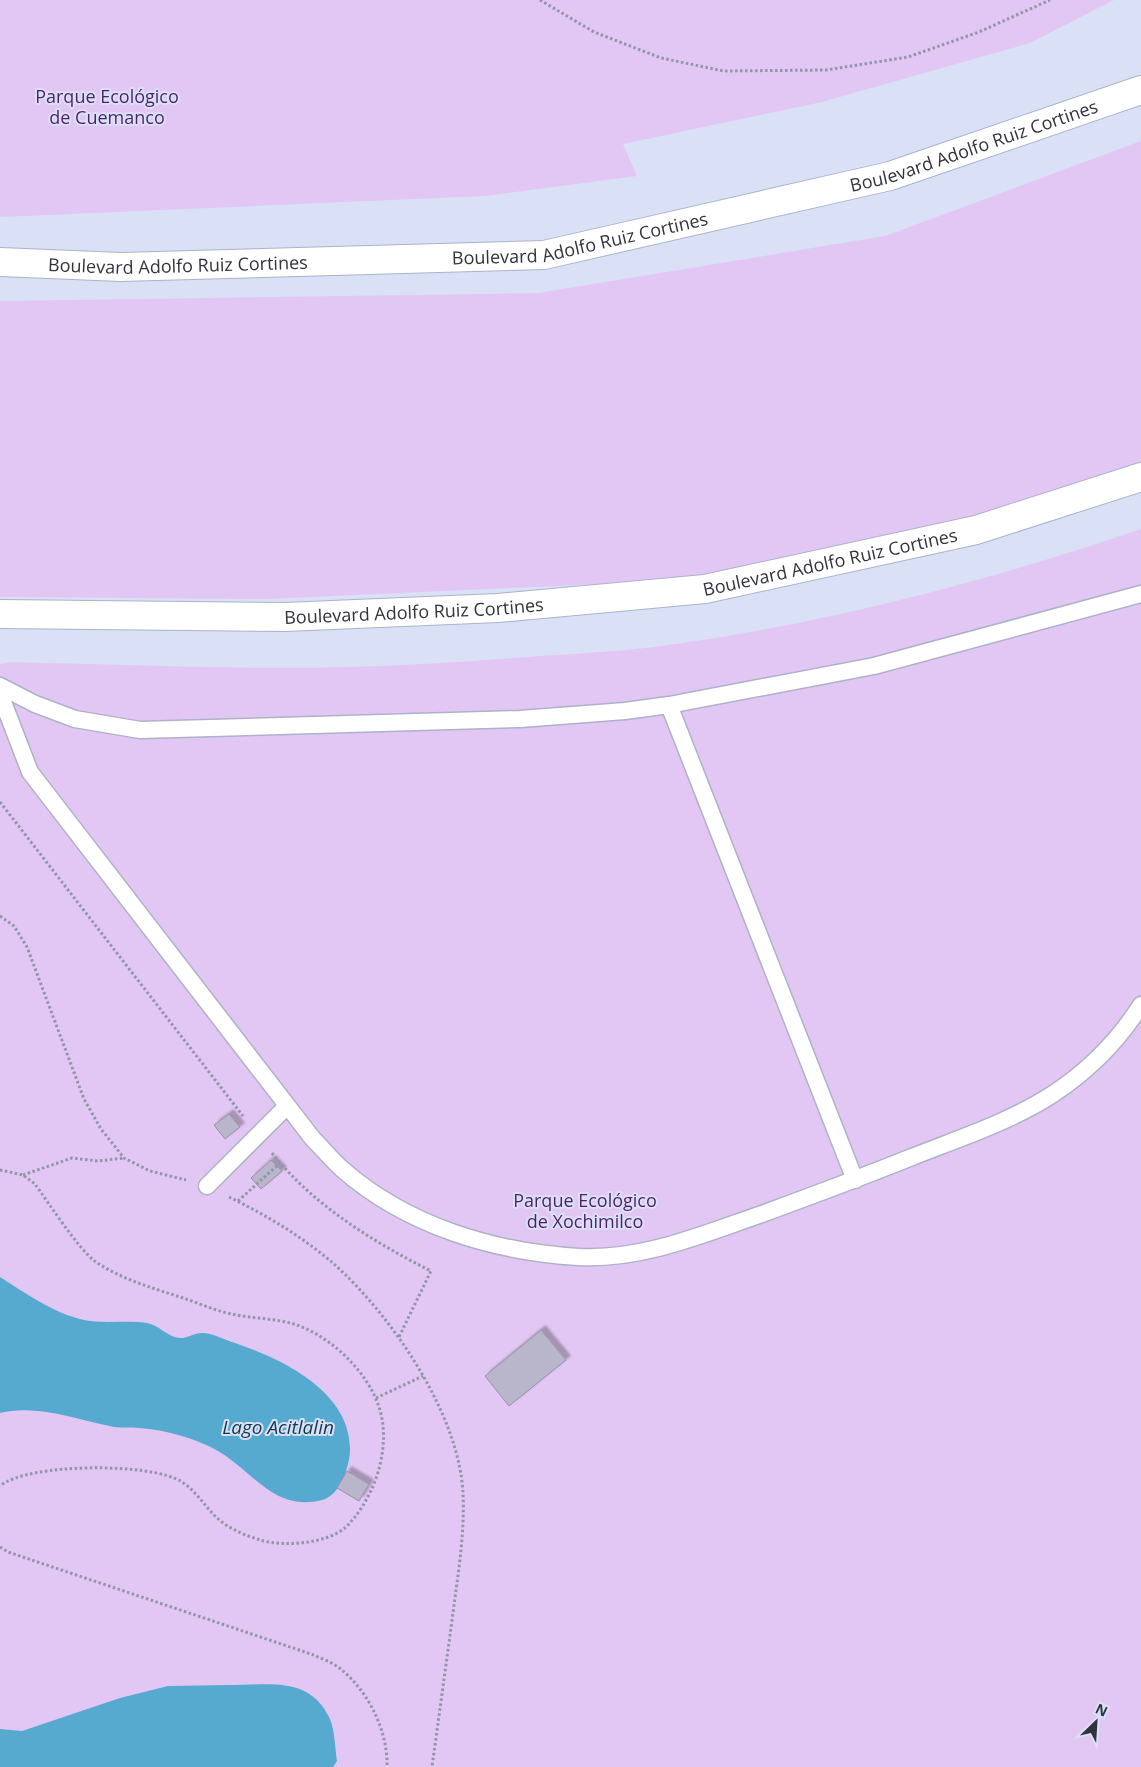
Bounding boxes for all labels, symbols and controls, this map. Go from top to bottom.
park label: Parque Ecológico de Cuemanco [35,84,179,129]
street label: Boulevard Adolfo Ruiz Cortines [847,94,1101,197]
street label: Boulevard Adolfo Ruiz Cortines [452,206,710,270]
street label: Boulevard Adolfo Ruiz Cortines [48,250,308,279]
street label: Boulevard Adolfo Ruiz Cortines [701,522,959,601]
street label: Boulevard Adolfo Ruiz Cortines [284,592,545,629]
park label: Parque Ecológico de Xochimilco [513,1188,657,1233]
water label: Lago Acitlalin [222,1414,334,1440]
north arrow [1071,1697,1121,1747]
text: N [1093,1699,1111,1721]

